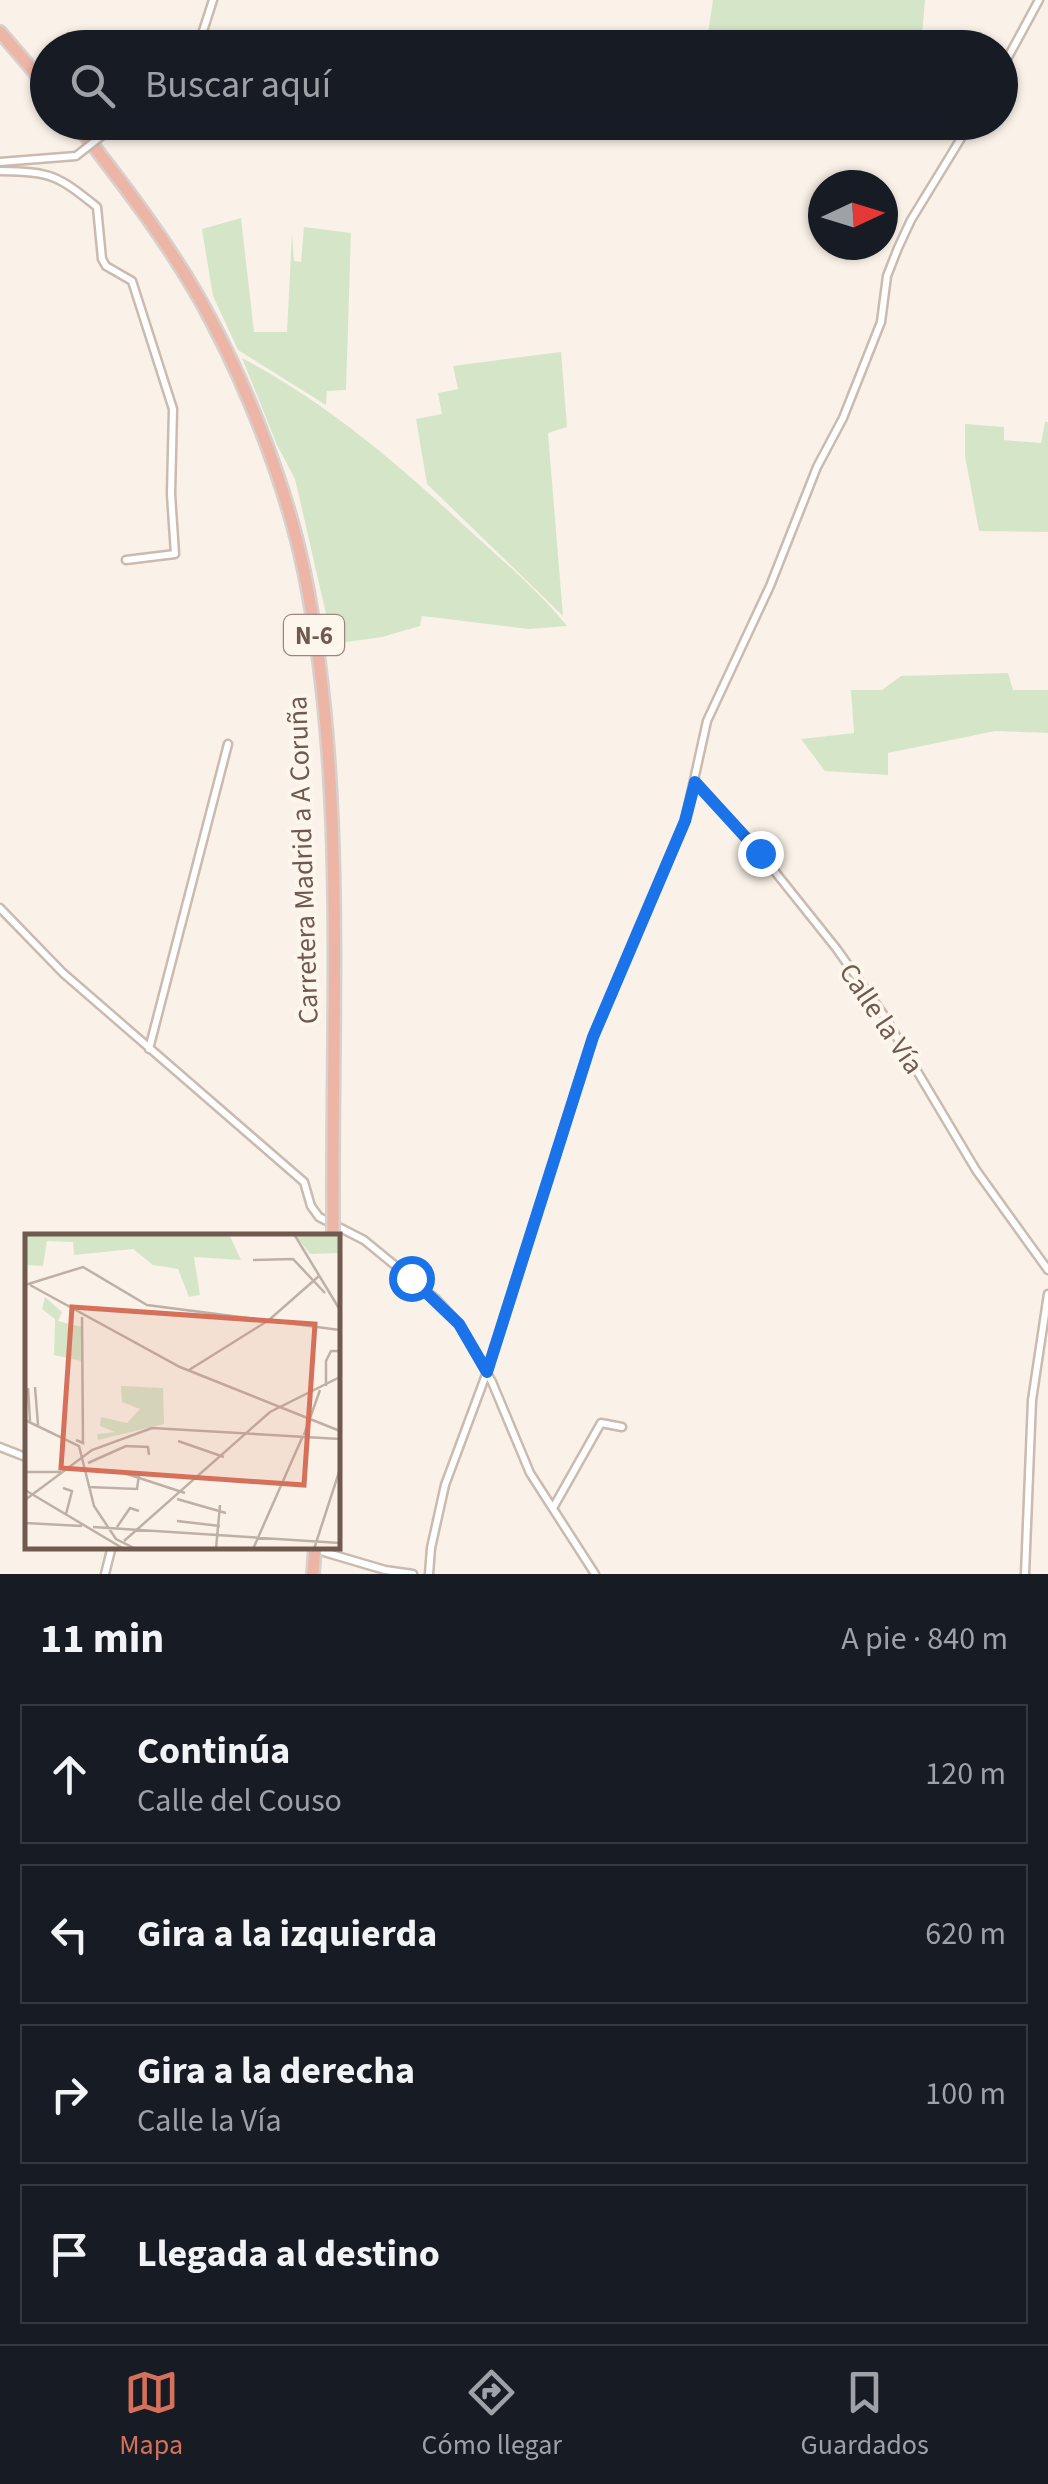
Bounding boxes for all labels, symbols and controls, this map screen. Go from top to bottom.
search box [30,30,1018,140]
icon: search [65,58,120,113]
text: Buscar aquí [145,58,331,112]
north arrow [808,170,898,260]
road number: N-6 [284,615,344,655]
street label: Carretera Madrid a A Coruña [277,695,329,1025]
route end [738,831,784,877]
street label: Calle la Vía [829,955,933,1082]
inset map [25,1234,340,1549]
route start [389,1256,435,1302]
text: 11 min [40,1609,164,1669]
text: A pie · 840 m [841,1616,1008,1662]
text: Continúa [137,1724,290,1778]
icon: ahead [42,1747,97,1802]
text: 120 m [925,1751,1006,1797]
text: Calle del Couso [137,1778,342,1824]
icon: left [42,1907,97,1962]
text: Gira a la izquierda [137,1907,437,1961]
text: 620 m [925,1911,1006,1957]
text: Gira a la derecha [137,2044,415,2098]
icon: right [42,2067,97,2122]
text: 100 m [925,2071,1006,2117]
text: Calle la Vía [137,2098,282,2144]
icon: arrive [42,2227,97,2282]
text: Llegada al destino [137,2227,440,2281]
tab: Mapa [119,2365,183,2465]
tab: Cómo llegar [422,2365,562,2465]
tab: Guardados [801,2365,929,2465]

